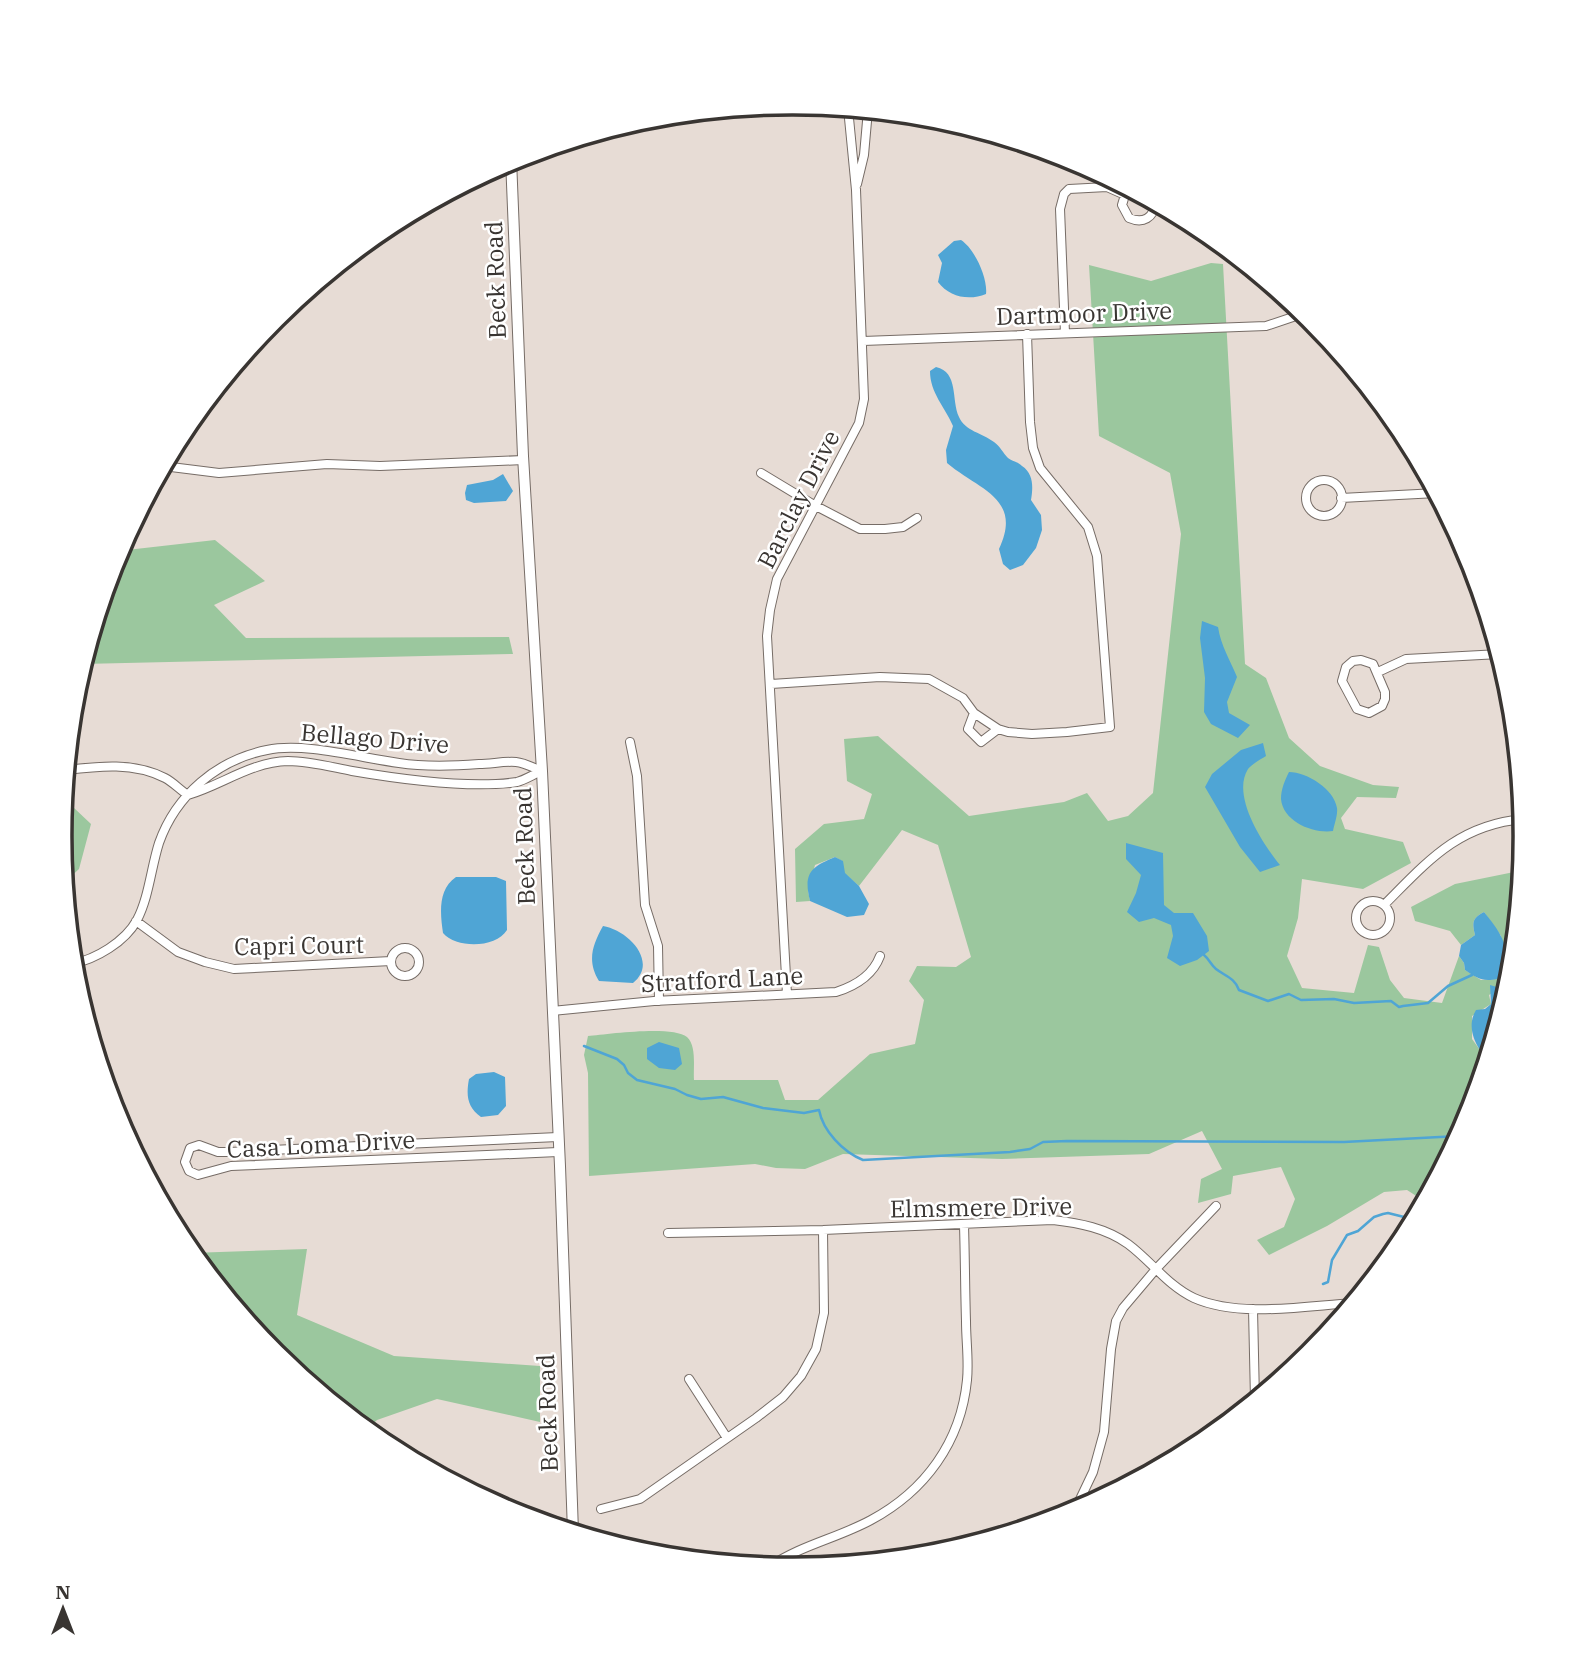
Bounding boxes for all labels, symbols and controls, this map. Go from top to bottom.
street label: Beck Road [477,220,513,340]
street label: Dartmoor Drive [995,294,1173,332]
street label: Barclay Drive [749,424,847,574]
street label: Bellago Drive [299,716,451,760]
street label: Beck Road [506,786,542,906]
street label: Capri Court [234,928,364,962]
street label: Stratford Lane [640,959,804,999]
street label: Casa Loma Drive [226,1123,416,1165]
street label: Elmsmere Drive [889,1189,1073,1225]
street label: Beck Road [529,1353,565,1473]
north arrow [28,1574,98,1644]
text: N [55,1580,71,1604]

